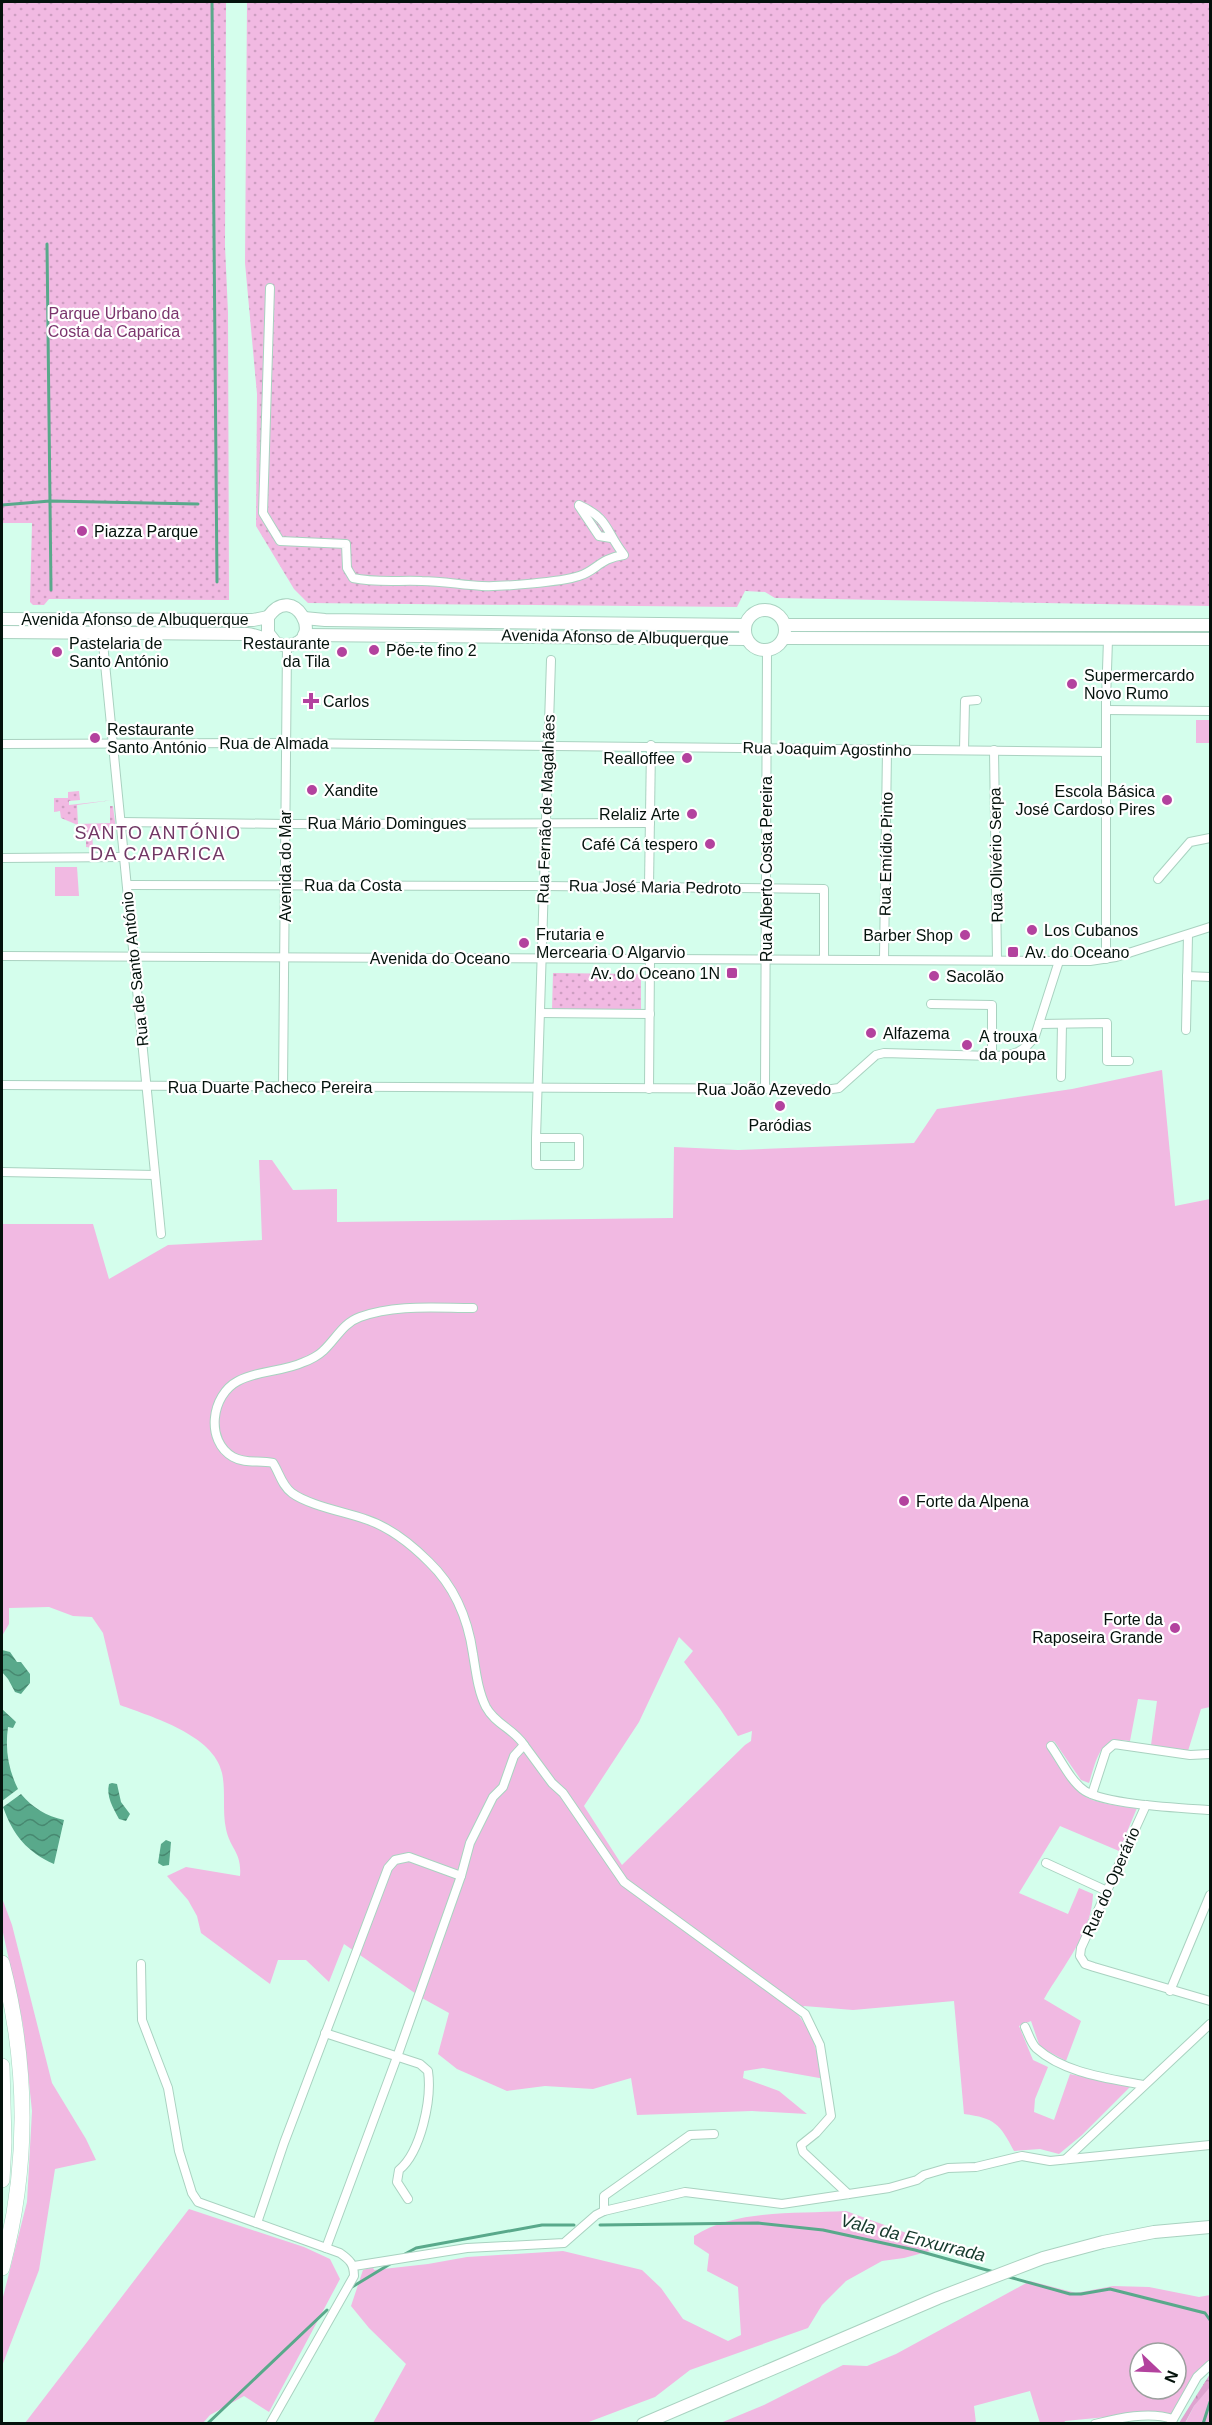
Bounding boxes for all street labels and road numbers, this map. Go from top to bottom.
street label: Avenida Afonso de Albuquerque [21,611,249,628]
street label: Avenida Afonso de Albuquerque [501,627,729,647]
street label: Rua Fernão de Magalhães [534,714,558,904]
street label: Rua de Almada [219,735,329,752]
street label: Rua Joaquim Agostinho [742,739,912,759]
street label: Rua Alberto Costa Pereira [758,776,775,962]
street label: Rua Olivério Serpa [986,787,1006,923]
street label: Rua Emídio Pinto [876,792,896,916]
street label: Avenida do Mar [277,809,294,922]
street label: Rua Mário Domingues [307,815,467,832]
street label: Rua da Costa [304,877,402,894]
street label: Rua José Maria Pedroto [569,877,742,897]
street label: Rua de Santo António [118,891,152,1047]
street label: Avenida do Oceano [370,950,510,967]
street label: Rua Duarte Pacheco Pereira [168,1079,372,1096]
street label: Rua João Azevedo [697,1081,831,1098]
street label: Rua do Operário [1079,1824,1143,1939]

